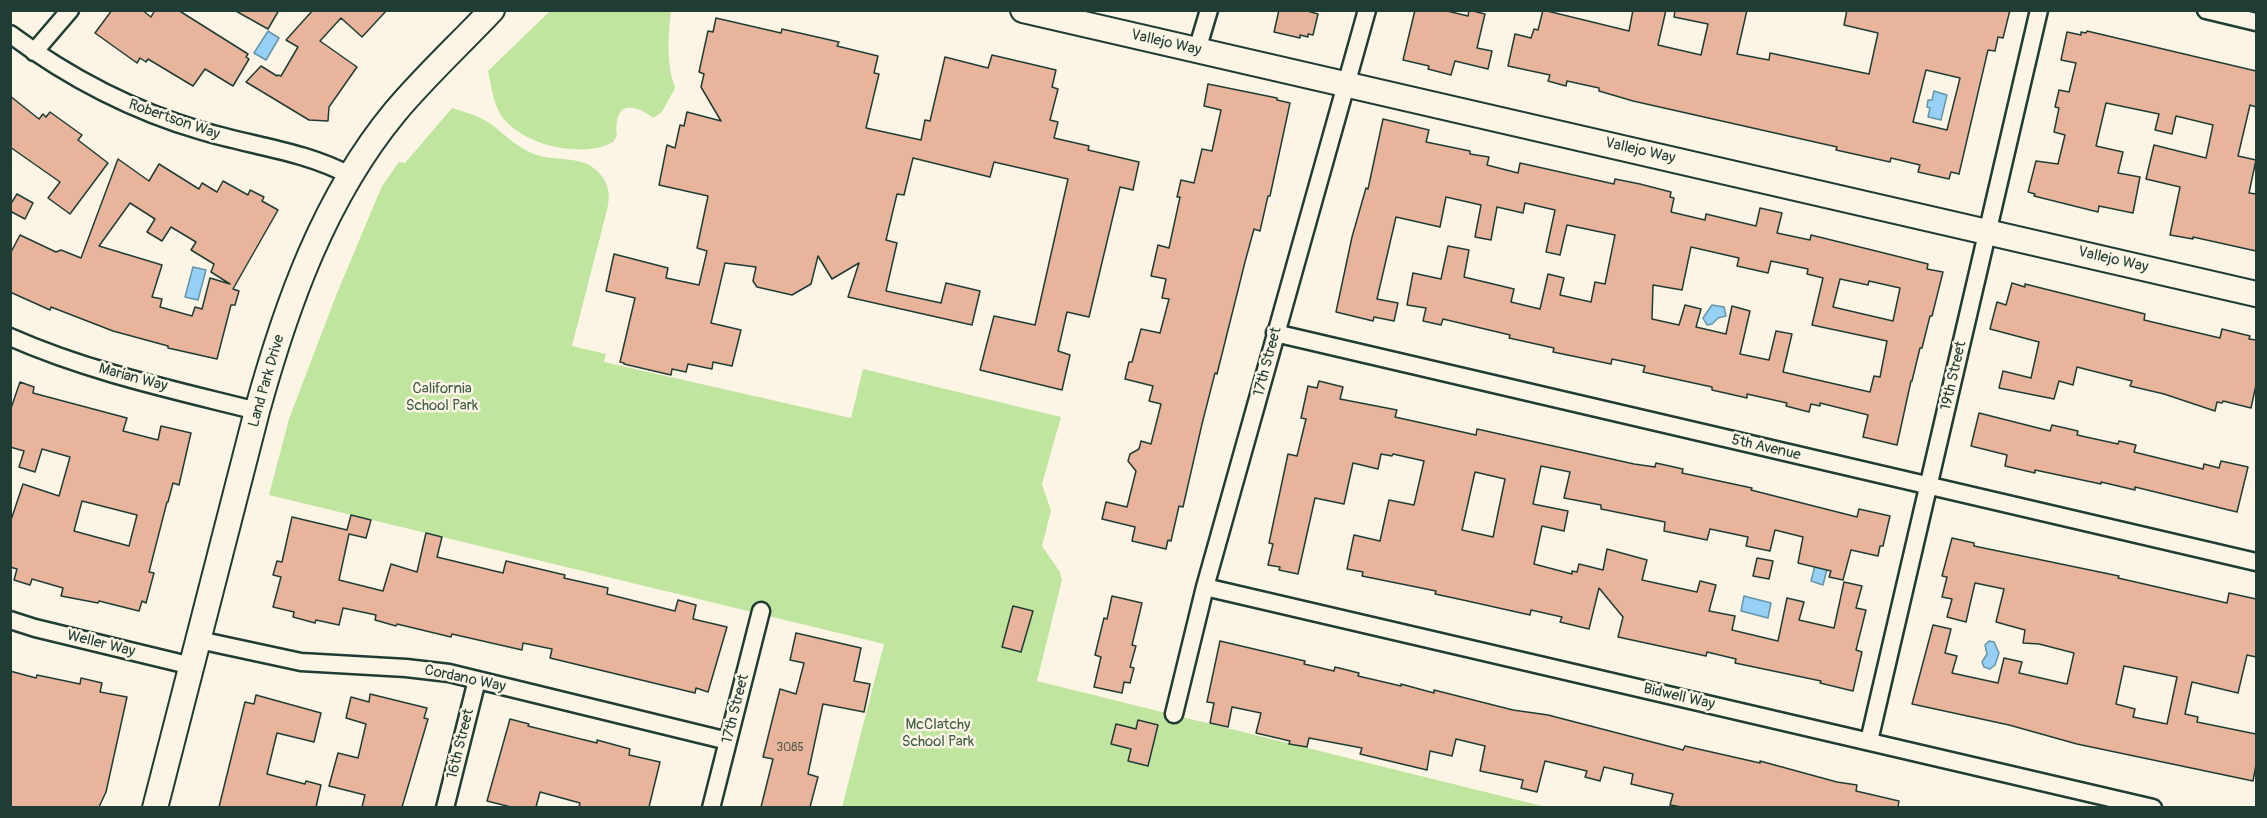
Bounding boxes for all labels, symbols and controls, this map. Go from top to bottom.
street label: Vallejo Way [1129,26,1203,60]
street label: Robertson Way [126,96,222,144]
street label: Vallejo Way [1603,134,1677,168]
street label: Vallejo Way [2076,243,2150,277]
street label: 17th Street [1250,325,1286,399]
street label: Land Park Drive [245,333,289,429]
street label: 19th Street [1937,340,1971,412]
street label: Marian Way [97,360,169,396]
park label: California School Park [406,380,478,415]
street label: 5th Avenue [1730,431,1802,465]
street label: Weller Way [65,627,137,661]
street label: Cordano Way [423,662,507,696]
street label: 17th Street [719,672,753,746]
street label: Bidwell Way [1642,680,1716,714]
street label: 16th Street [444,707,478,781]
park label: McClatchy School Park [902,716,974,751]
house number: 3085 [776,741,804,755]

